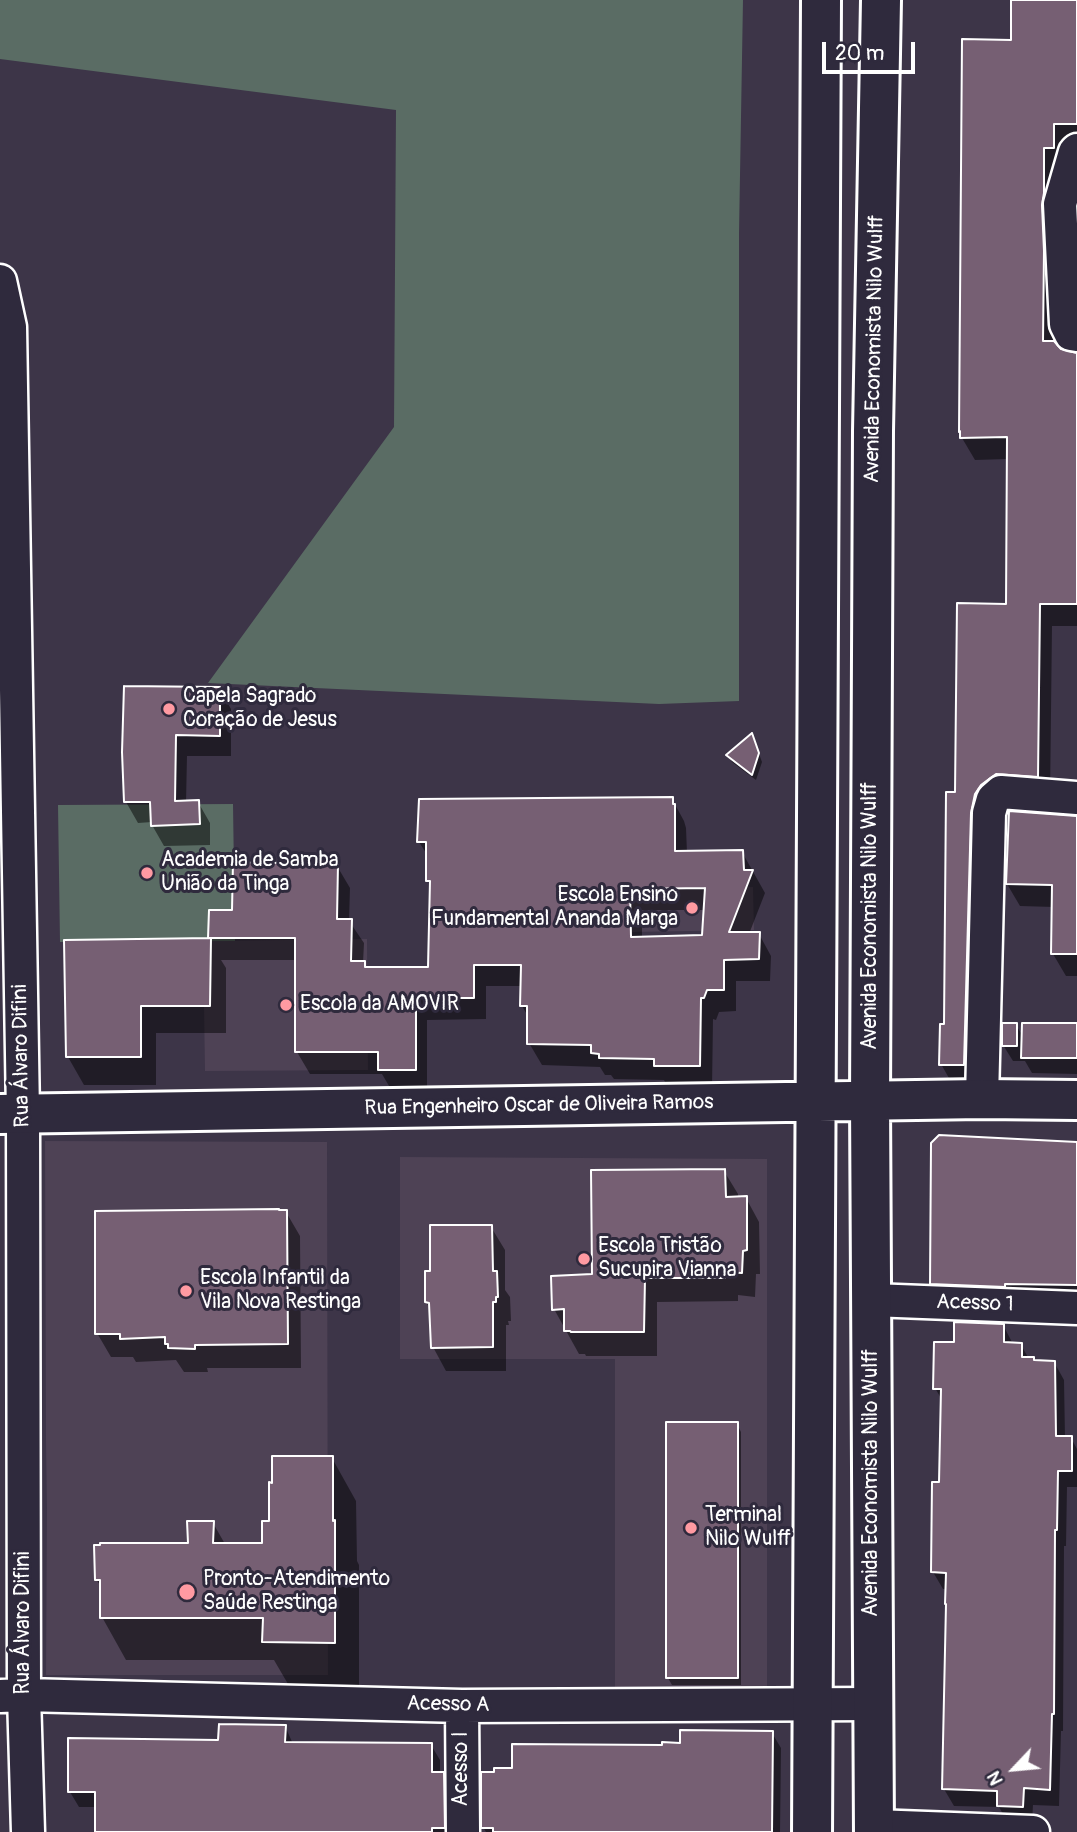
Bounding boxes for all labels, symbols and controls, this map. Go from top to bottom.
scale bar [825,28,918,72]
text: 20 m [835,40,884,67]
street label: Avenida Economista Nilo Wulff [860,215,890,483]
place label: Capela Sagrado Coração de Jesus [183,684,337,734]
marker: Capela Sagrado Coração de Jesus [161,701,177,717]
street label: Avenida Economista Nilo Wulff [858,782,884,1050]
place label: Academia de Samba União da Tinga [161,848,339,898]
marker: Academia de Samba União da Tinga [139,865,155,881]
place label: Escola Ensino Fundamental Ananda Marga [431,883,678,933]
marker: Escola Ensino Fundamental Ananda Marga [684,900,700,916]
street label: Rua Álvaro Difini [8,984,36,1128]
place label: Escola da AMOVIR [300,992,459,1018]
marker: Escola da AMOVIR [278,997,294,1013]
street label: Rua Engenheiro Oscar de Oliveira Ramos [364,1090,714,1122]
place label: Escola Tristão Sucupira Vianna [598,1234,736,1284]
marker: Escola Tristão Sucupira Vianna [576,1251,592,1267]
place label: Escola Infantil da Vila Nova Restinga [200,1266,361,1316]
marker: Escola Infantil da Vila Nova Restinga [178,1283,194,1299]
street label: Acesso 1 [936,1290,1014,1318]
street label: Avenida Economista Nilo Wulff [859,1349,885,1617]
place label: Terminal Nilo Wulff [705,1503,791,1553]
marker: Terminal Nilo Wulff [683,1520,699,1536]
street label: Rua Álvaro Difini [11,1551,37,1695]
place label: Pronto-Atendimento Saúde Restinga [203,1567,390,1617]
marker: Pronto-Atendimento Saúde Restinga [177,1582,197,1602]
street label: Acesso A [406,1692,490,1718]
street label: Acesso I [449,1731,475,1807]
north arrow [979,1734,1049,1804]
text: N [982,1767,1009,1789]

